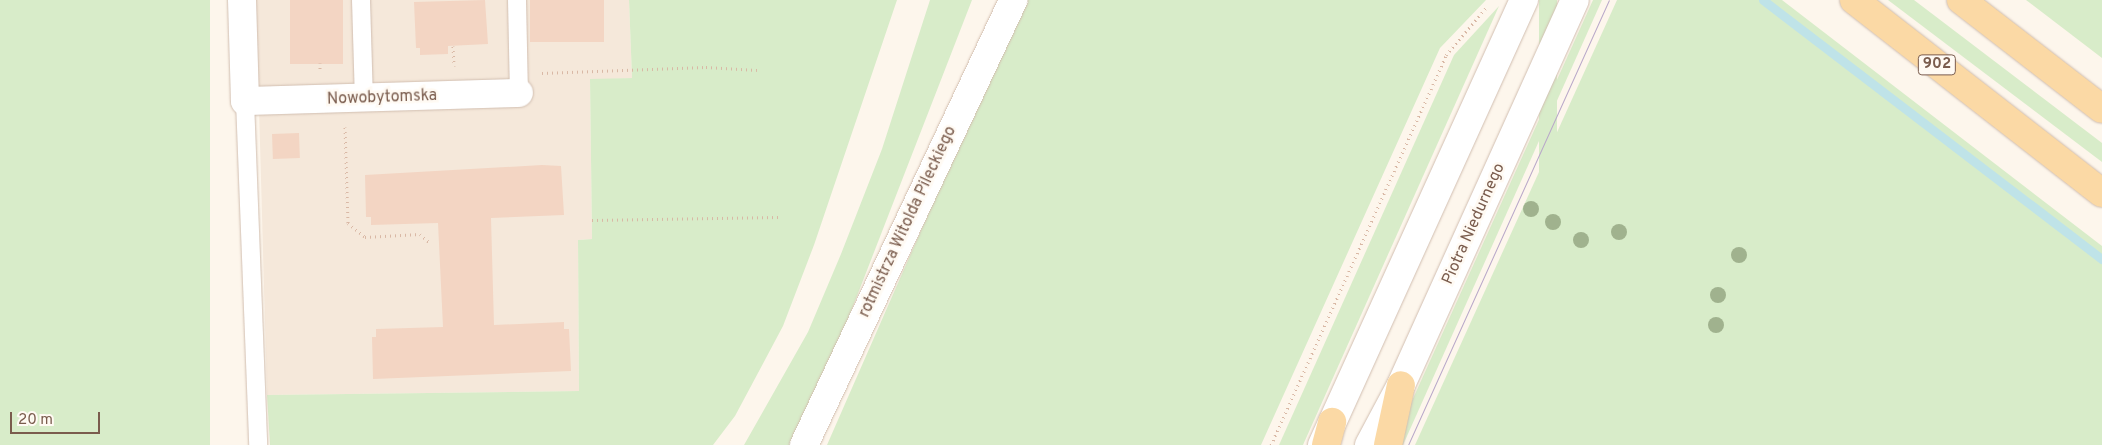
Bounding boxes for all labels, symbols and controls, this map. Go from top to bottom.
road number: 902 [1917,52,1957,78]
street label: Nowobytomska [327,86,437,110]
street label: rotmistrza Witolda Pileckiego [855,123,961,321]
street label: Piotra Niedurnego [1439,160,1509,288]
scale bar [12,402,102,434]
text: 20 m [18,411,53,430]

